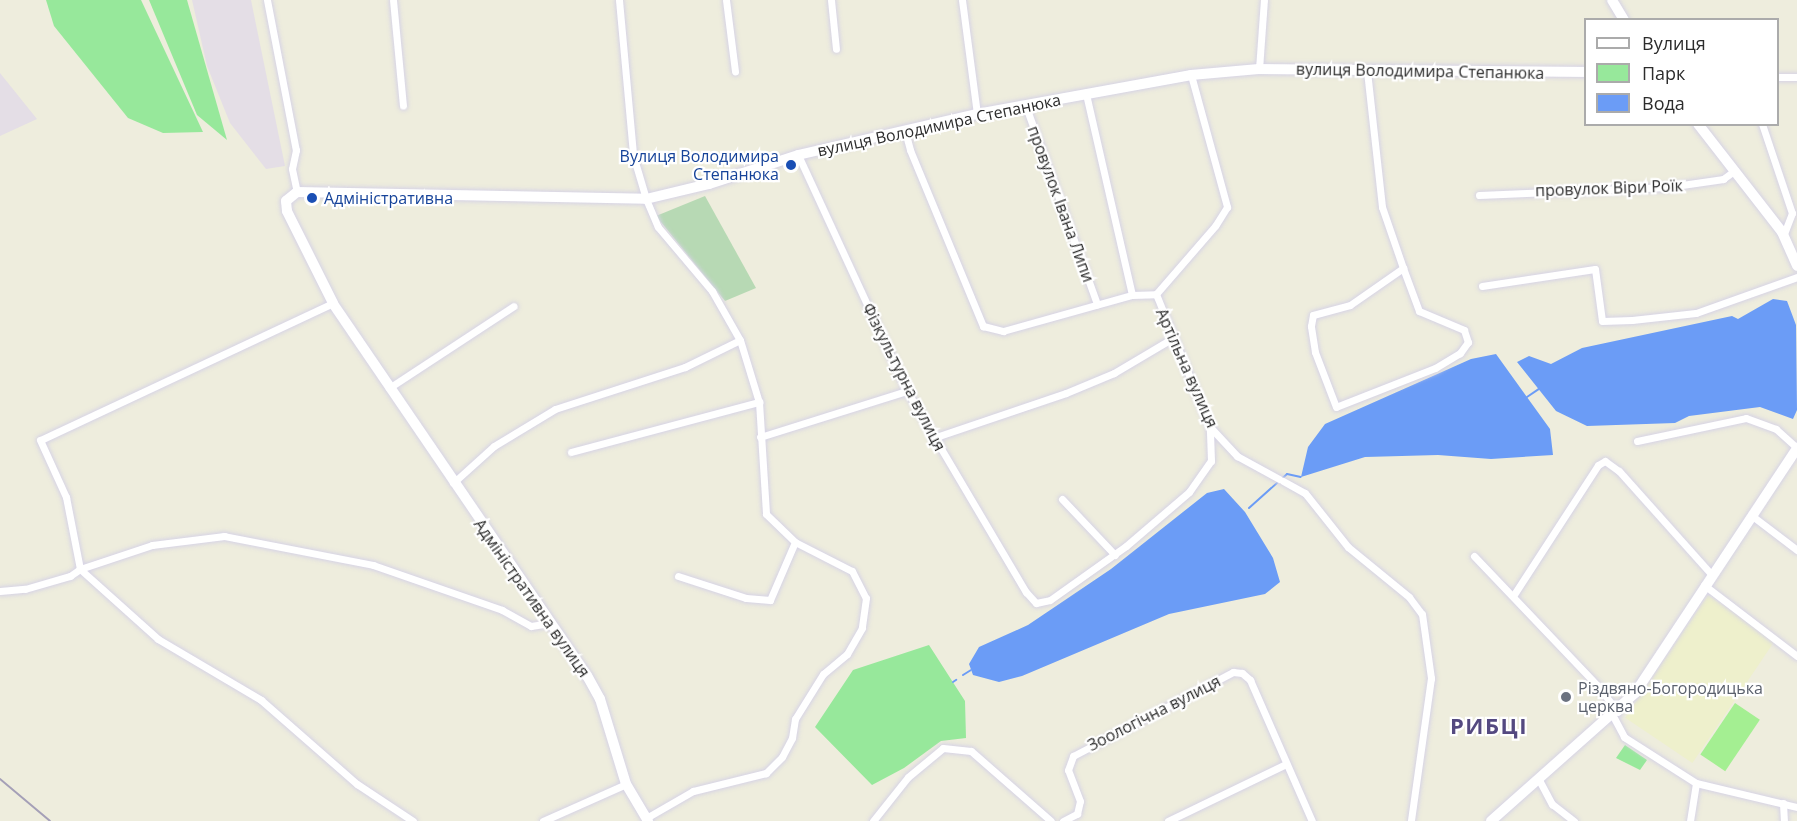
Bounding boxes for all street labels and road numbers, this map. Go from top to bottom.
street label: вулиця Володимира Степанюка [1296,59,1544,83]
street label: вулиця Володимира Степанюка [816,90,1062,160]
street label: провулок Івана Липи [1024,123,1098,285]
street label: провулок Віри Роїк [1535,176,1683,200]
street label: Фізкультурна вулиця [858,300,950,454]
street label: Артільна вулиця [1152,305,1222,431]
street label: Адміністративна вулиця [470,515,594,681]
street label: Зоологічна вулиця [1084,671,1224,755]

